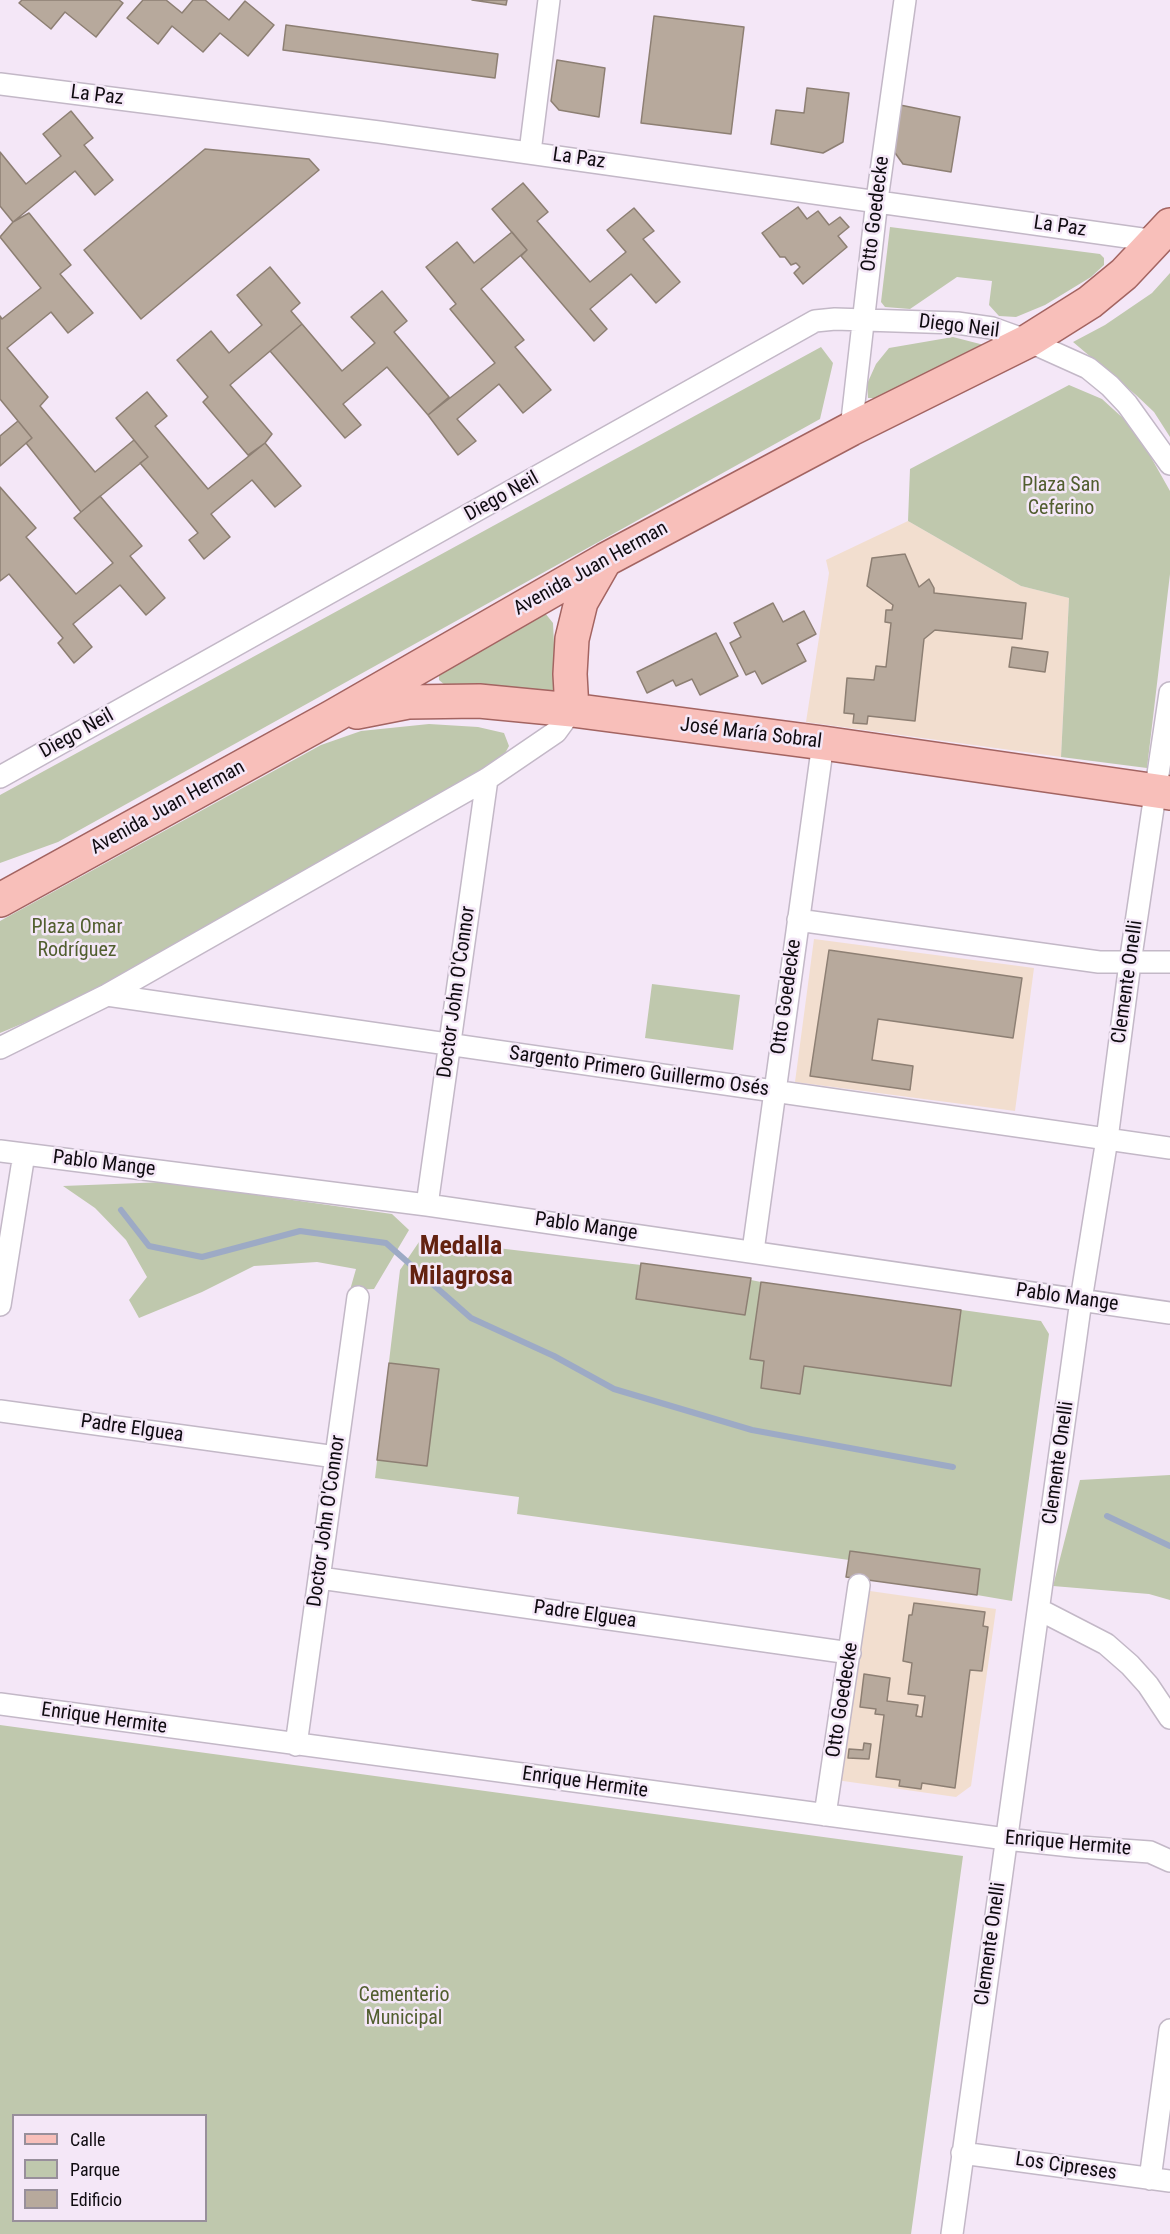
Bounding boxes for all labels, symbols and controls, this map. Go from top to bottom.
street label: La Paz [69,81,125,111]
street label: La Paz [551,143,607,175]
street label: Otto Goedecke [857,155,895,273]
street label: La Paz [1032,211,1088,243]
street label: Diego Neil [917,310,1001,344]
street label: Diego Neil [461,467,543,527]
park label: Plaza San Ceferino [1022,474,1100,521]
street label: Avenida Juan Herman [510,517,672,621]
street label: Diego Neil [36,704,118,764]
street label: José María Sobral [679,713,823,755]
street label: Avenida Juan Herman [87,756,249,860]
street label: Doctor John O'Connor [433,905,481,1079]
park label: Plaza Omar Rodríguez [32,916,122,963]
street label: Clemente Onelli [1107,919,1149,1045]
street label: Otto Goedecke [767,938,807,1056]
street label: Sargento Primero Guillermo Osés [508,1042,770,1102]
street label: Pablo Mange [51,1146,157,1182]
street label: Pablo Mange [533,1208,639,1246]
district label: Medalla Milagrosa [409,1231,513,1292]
street label: Pablo Mange [1014,1279,1120,1317]
street label: Clemente Onelli [1038,1400,1080,1526]
street label: Padre Elguea [79,1410,185,1448]
street label: Doctor John O'Connor [303,1434,351,1608]
street label: Padre Elguea [532,1596,638,1634]
street label: Otto Goedecke [822,1641,864,1759]
street label: Enrique Hermite [40,1698,168,1740]
street label: Enrique Hermite [521,1762,649,1804]
street label: Enrique Hermite [1004,1827,1132,1861]
street label: Clemente Onelli [970,1881,1012,2007]
park label: Cementerio Municipal [359,1984,449,2031]
legend [12,2114,207,2222]
text: Calle [70,2129,106,2150]
street label: Los Cipreses [1014,2148,1118,2186]
text: Parque [70,2159,120,2180]
text: Edificio [70,2189,122,2210]

